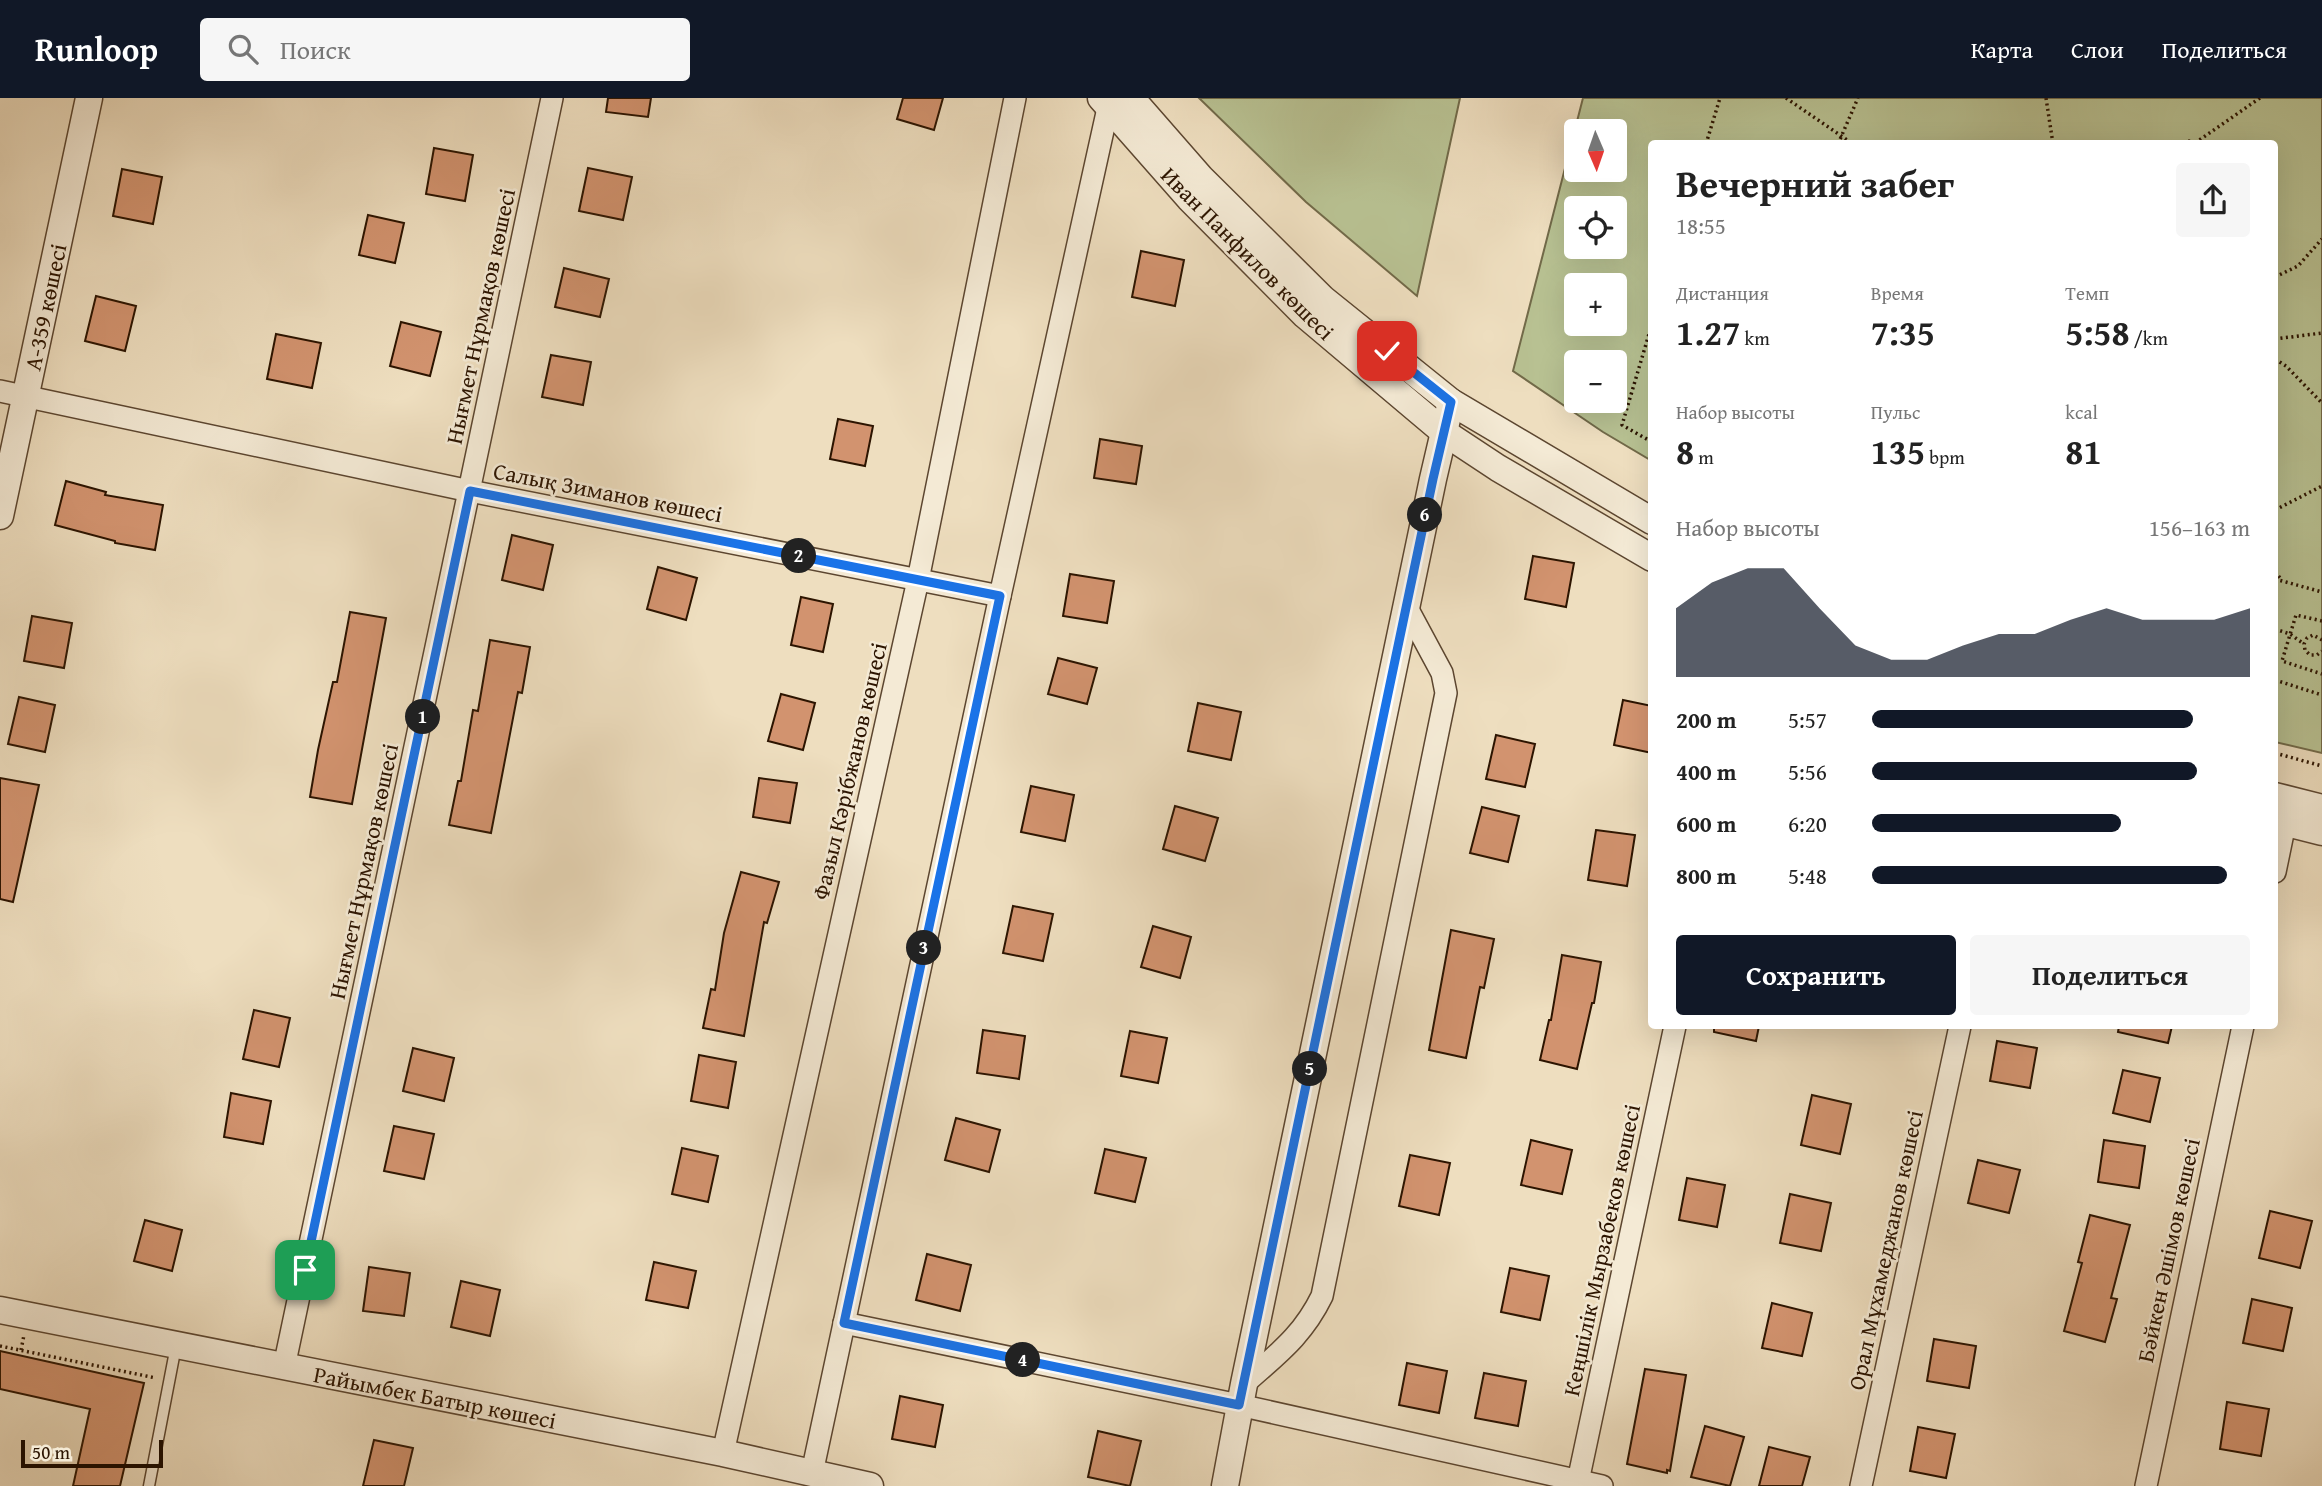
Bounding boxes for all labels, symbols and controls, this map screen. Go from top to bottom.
search box [200,18,690,81]
text: Runloop [35,25,158,73]
icon: search [224,30,262,68]
text: Поиск [280,30,351,69]
text: Карта [1971,32,2033,67]
text: Слои [2071,32,2124,67]
text: Поделиться [2162,32,2287,67]
north arrow [1564,119,1628,182]
map controls [1564,119,1627,413]
text: Вечерний забег [1676,155,1954,211]
street label: Иван Панфилов көшесі [1154,159,1342,347]
button: share [2176,163,2250,237]
street label: Нығмет Нұрмақов көшесі [437,185,523,447]
button: locate [1564,196,1627,259]
text: 18:55 [1676,209,1726,242]
street label: А-359 көшесі [15,241,75,373]
button: + [1564,273,1627,336]
text: Дистанция [1676,279,1769,307]
text: Время [1871,279,1924,307]
text: Темп [2065,279,2109,307]
text: 1.27 [1676,307,1740,358]
text: 7:35 [1871,307,1935,358]
text: 5:58 [2065,307,2130,358]
pin [1357,321,1417,381]
text: km [1740,324,1770,352]
text: /km [2130,324,2168,352]
icon: check [1368,332,1406,370]
button: − [1564,350,1627,413]
text: Набор высоты [1676,398,1795,426]
text: Пульс [1871,398,1920,426]
text: kcal [2065,398,2098,426]
text: 8 [1676,426,1694,477]
text: 135 [1871,426,1925,477]
text: 81 [2065,426,2102,477]
text: m [1694,443,1714,471]
text: bpm [1925,443,1965,471]
street label: Салық Зиманов көшесі [491,454,725,530]
pin: 6 [1408,498,1442,532]
text: 6 [1420,500,1429,528]
text: Набор высоты [1676,511,1820,544]
text: 156–163 m [2149,511,2250,544]
pin: 2 [782,538,816,574]
text: 2 [794,541,803,569]
street label: Фазыл Кәрібжанов көшесі [803,639,895,903]
pin: 1 [406,700,440,734]
text: 1 [418,702,427,730]
text: 200 m [1676,703,1737,736]
text: 5:57 [1788,703,1827,736]
street label: Нығмет Нұрмақов көшесі [320,740,406,1002]
text: 400 m [1676,755,1737,788]
text: 5:56 [1788,755,1827,788]
text: 600 m [1676,807,1737,840]
text: 6:20 [1788,807,1827,840]
text: 800 m [1676,859,1737,892]
text: 5:48 [1788,859,1827,892]
pin: 3 [906,930,942,966]
text: 3 [919,933,928,961]
button: Сохранить [1676,935,1956,1015]
button: Поделиться [1970,935,2250,1015]
pin: 5 [1292,1052,1328,1086]
text: 5 [1305,1054,1314,1082]
street label: Кеңшілік Мырзабеков көшесі [1554,1101,1648,1399]
street label: Орал Мұхамеджанов көшесі [1839,1107,1931,1393]
street label: Бәйкен Әшімов көшесі [2128,1135,2208,1365]
pin [275,1240,335,1300]
icon: arrive [286,1251,324,1289]
pin: 4 [1006,1342,1040,1378]
text: 4 [1018,1345,1027,1373]
street label: Райымбек Батыр көшесі [311,1357,559,1437]
scale bar [21,1437,163,1469]
text: 50 m [32,1438,70,1466]

